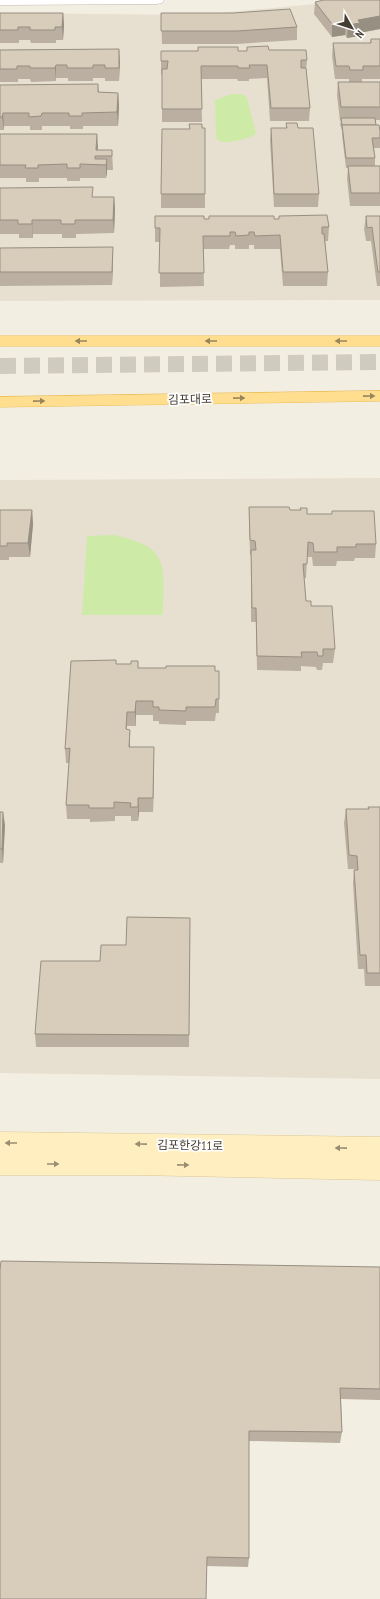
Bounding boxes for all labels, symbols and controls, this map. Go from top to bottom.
north arrow [332,8,372,48]
text: N [352,28,367,41]
one-way arrow [74,338,87,344]
one-way arrow [204,338,217,344]
one-way arrow [334,338,347,344]
street label: 김포대로 [168,391,212,407]
one-way arrow [363,393,376,399]
one-way arrow [233,395,246,401]
one-way arrow [33,398,46,404]
street label: 김포한강11로 [157,1137,223,1153]
one-way arrow [4,1140,17,1146]
one-way arrow [134,1141,147,1147]
one-way arrow [334,1145,347,1151]
one-way arrow [47,1161,60,1167]
one-way arrow [177,1162,190,1168]

